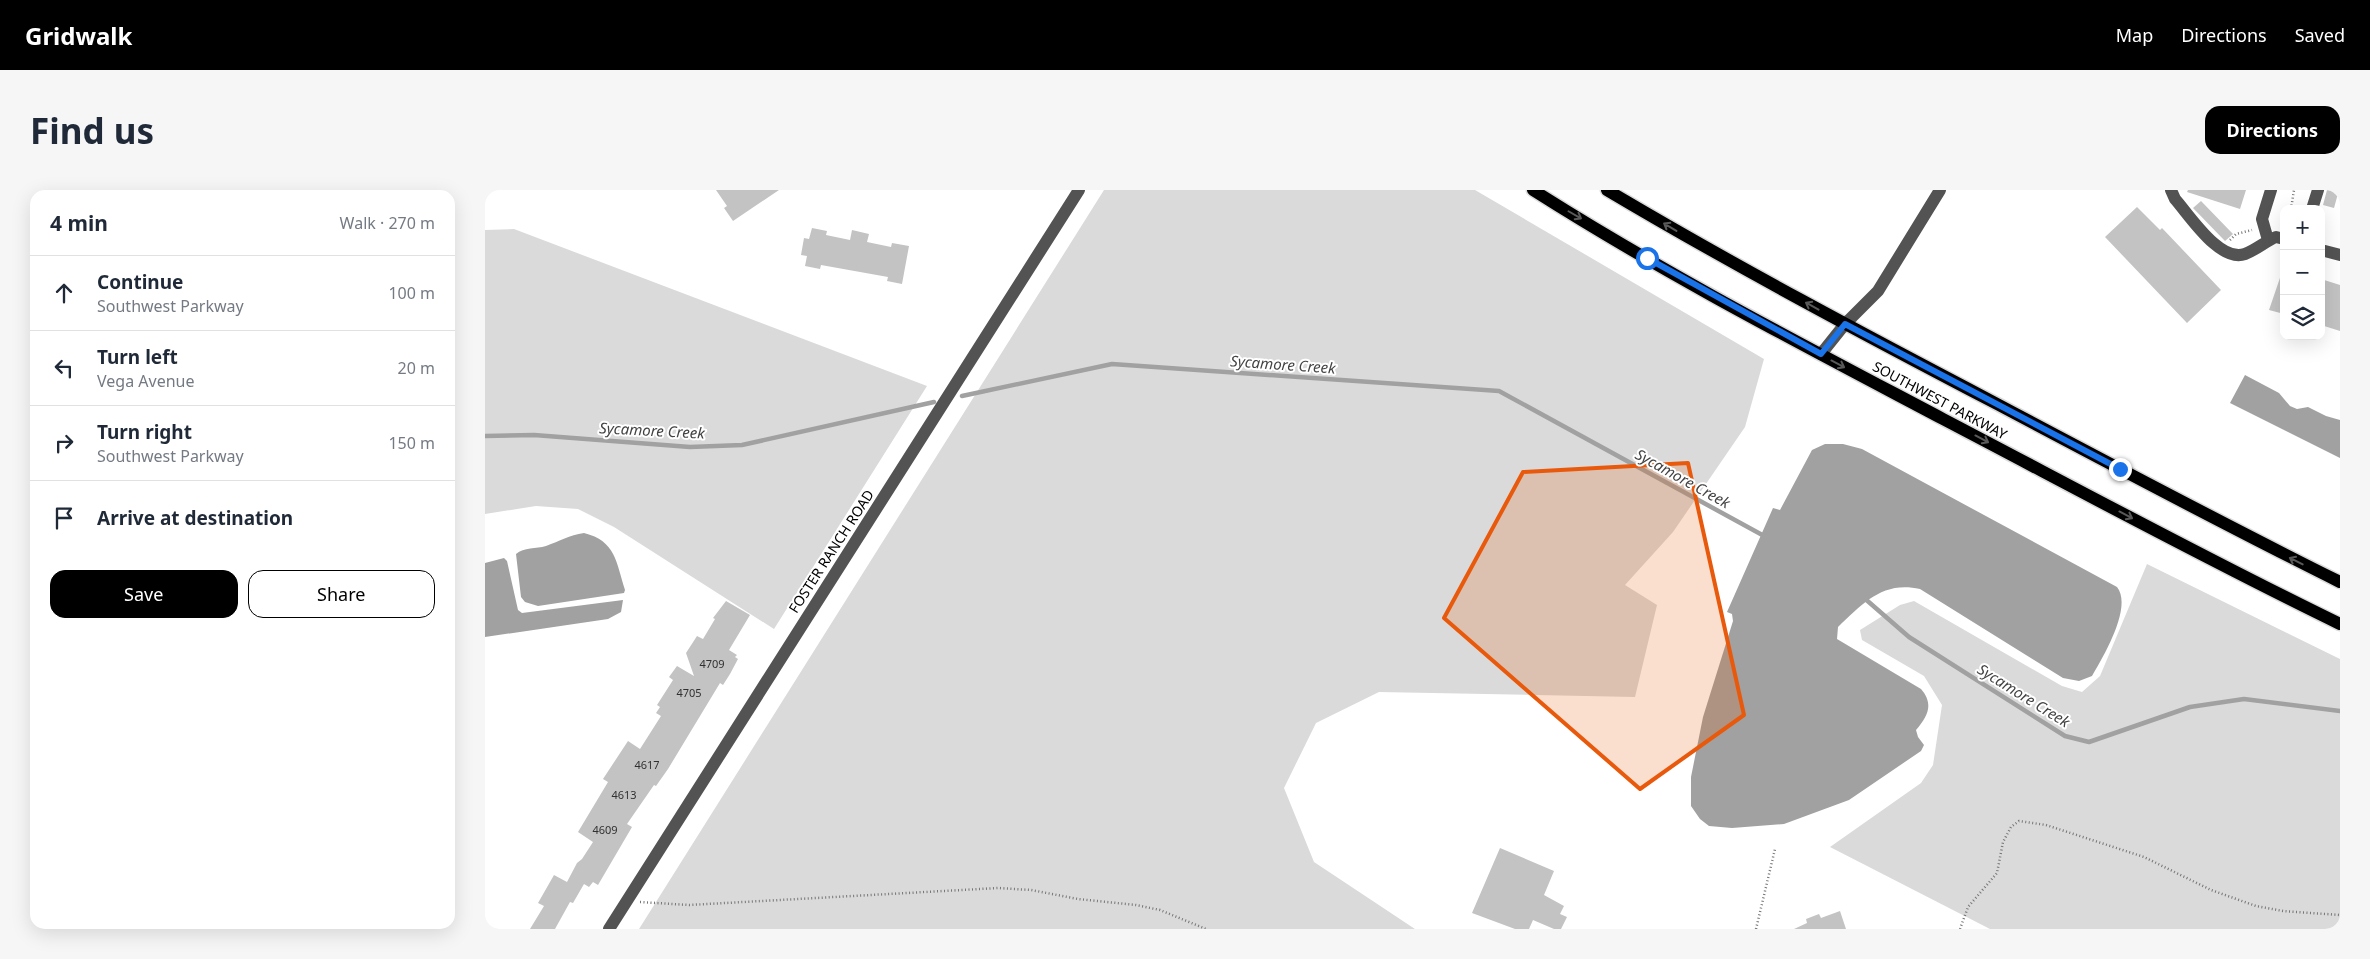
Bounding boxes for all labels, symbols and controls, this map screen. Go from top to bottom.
text: Gridwalk [25,19,132,52]
text: Map [2116,23,2153,47]
text: Directions [2181,23,2267,47]
text: Saved [2295,23,2345,47]
button: Directions [2205,106,2340,154]
text: Find us [30,107,154,154]
map controls [2280,205,2325,340]
button: + [2280,205,2325,250]
text: 4 min [50,209,108,237]
one-way arrow [1567,210,1582,220]
text: Walk · 270 m [340,212,435,234]
one-way arrow [1663,222,1677,232]
route start [1636,247,1659,270]
button: − [2280,250,2325,295]
text: Continue [97,269,183,295]
icon: ahead [50,279,78,307]
text: 100 m [388,282,435,304]
text: Southwest Parkway [97,295,244,317]
button: layers [2280,295,2325,340]
one-way arrow [1804,301,1819,311]
text: Turn left [97,344,178,370]
water label: Sycamore Creek [1230,350,1337,378]
icon: left [50,354,78,382]
text: 20 m [398,357,435,379]
street label: SOUTHWEST PARKWAY [1870,357,2011,444]
one-way arrow [1830,359,1845,369]
text: Vega Avenue [97,370,194,392]
water label: Sycamore Creek [599,417,706,443]
text: Turn right [97,419,192,445]
icon: right [50,429,78,457]
text: 150 m [388,432,435,454]
one-way arrow [1974,435,1989,444]
water label: Sycamore Creek [1632,444,1734,513]
text: Southwest Parkway [97,445,244,467]
route end [2109,458,2132,481]
street label: FOSTER RANCH ROAD [784,486,878,616]
icon: arrive [50,504,78,532]
text: Arrive at destination [97,505,293,531]
one-way arrow [2118,510,2133,520]
one-way arrow [2289,556,2304,566]
button: Save [50,570,238,618]
button: Share [248,570,435,618]
house number: 4709 [699,656,725,671]
water label: Sycamore Creek [1974,659,2074,732]
house number: 4705 [676,685,702,700]
house number: 4617 [634,757,660,772]
house number: 4613 [611,787,637,802]
house number: 4609 [592,822,618,837]

